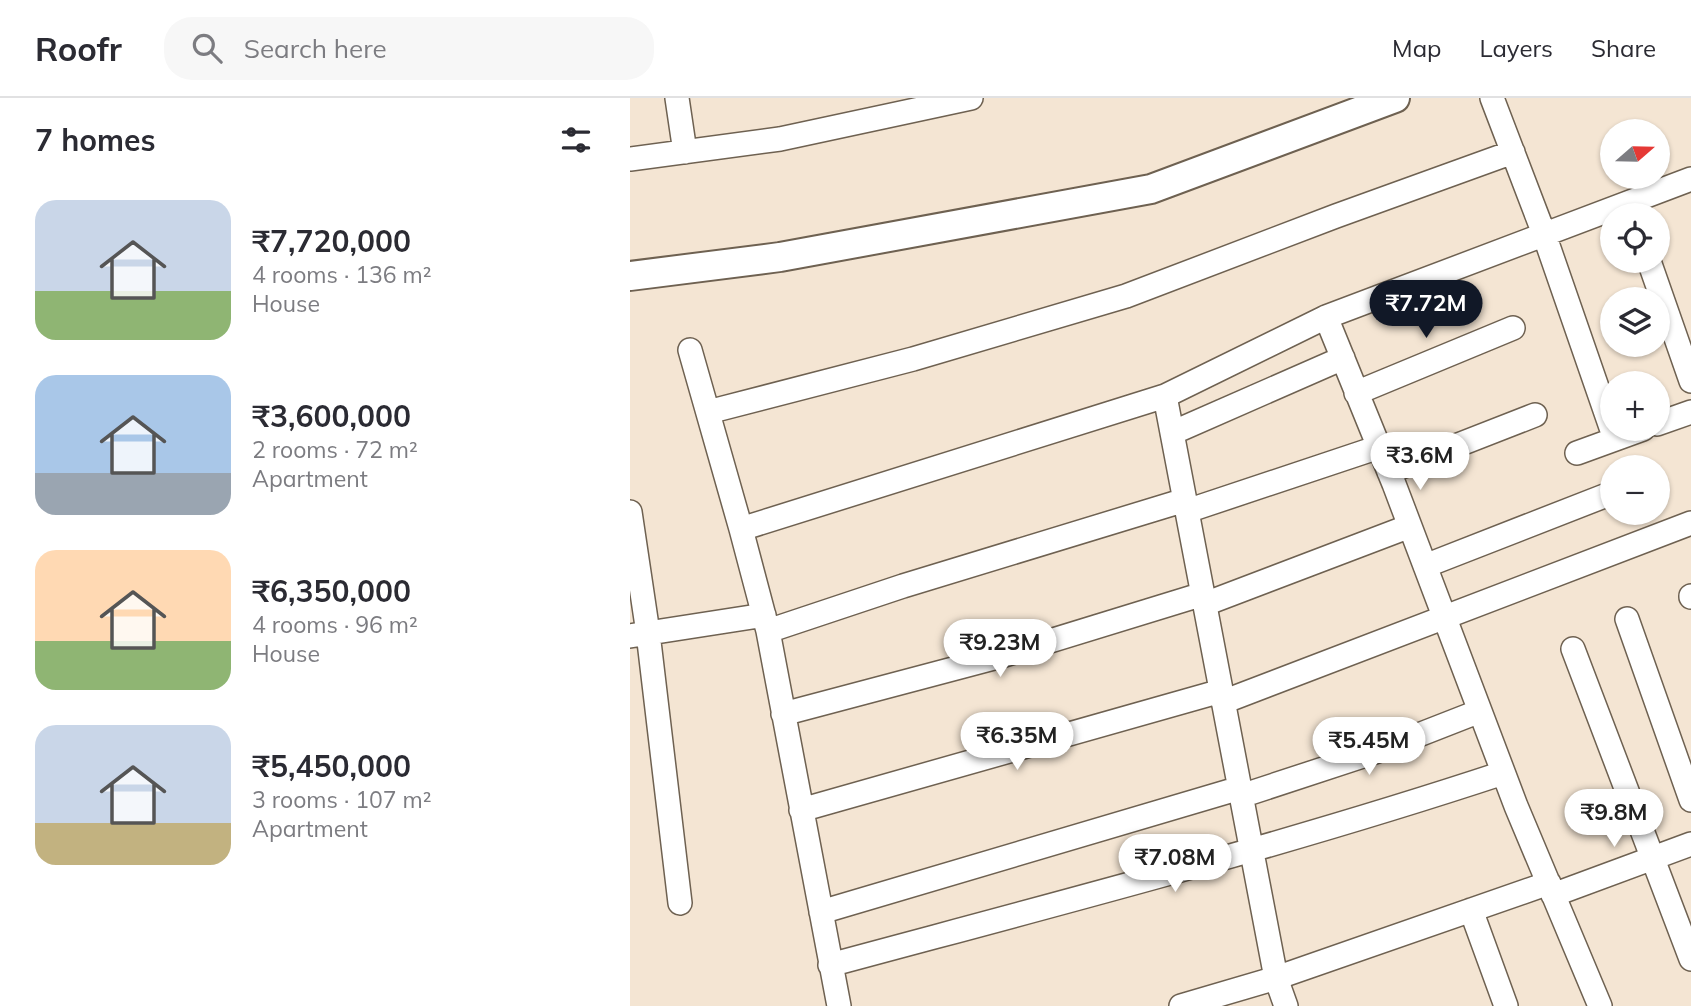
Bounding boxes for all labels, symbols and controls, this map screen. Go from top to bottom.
search box [164,17,654,80]
text: Roofr [35,28,122,69]
icon: search [188,29,226,67]
text: Search here [244,32,387,65]
text: Map [1392,33,1441,63]
text: Layers [1479,33,1553,63]
text: Share [1591,33,1656,63]
north arrow [1600,119,1670,189]
map controls [1600,119,1670,525]
text: 7 homes [35,121,156,159]
icon: filters [557,121,595,159]
button: locate [1600,203,1670,273]
text: ₹7,720,000 [252,222,411,260]
icon: home [91,228,175,312]
text: 4 rooms · 136 m² [252,260,432,289]
pin: ₹7.72M [1369,280,1483,340]
button: layers [1600,287,1670,357]
text: ₹7.72M [1386,288,1466,317]
text: House [252,289,320,318]
button: + [1600,371,1670,441]
text: ₹3,600,000 [252,397,411,435]
icon: home [91,403,175,487]
pin: ₹3.6M [1371,432,1469,492]
text: 2 rooms · 72 m² [252,435,418,464]
text: ₹3.6M [1386,440,1454,469]
button: − [1600,455,1670,525]
text: Apartment [252,464,368,493]
text: ₹6,350,000 [252,572,411,610]
icon: home [91,578,175,662]
text: 4 rooms · 96 m² [252,610,418,639]
pin: ₹9.23M [943,620,1057,679]
text: ₹9.23M [960,627,1040,656]
text: House [252,639,320,668]
pin: ₹6.35M [960,712,1074,772]
pin: ₹5.45M [1312,718,1426,777]
text: ₹6.35M [977,720,1057,749]
text: ₹5.45M [1329,725,1409,754]
text: ₹5,450,000 [252,747,411,785]
icon: home [91,753,175,837]
text: 3 rooms · 107 m² [252,785,432,814]
pin: ₹9.8M [1565,790,1663,849]
text: ₹9.8M [1580,797,1648,826]
text: Apartment [252,814,368,843]
pin: ₹7.08M [1118,834,1232,894]
text: ₹7.08M [1135,842,1215,871]

